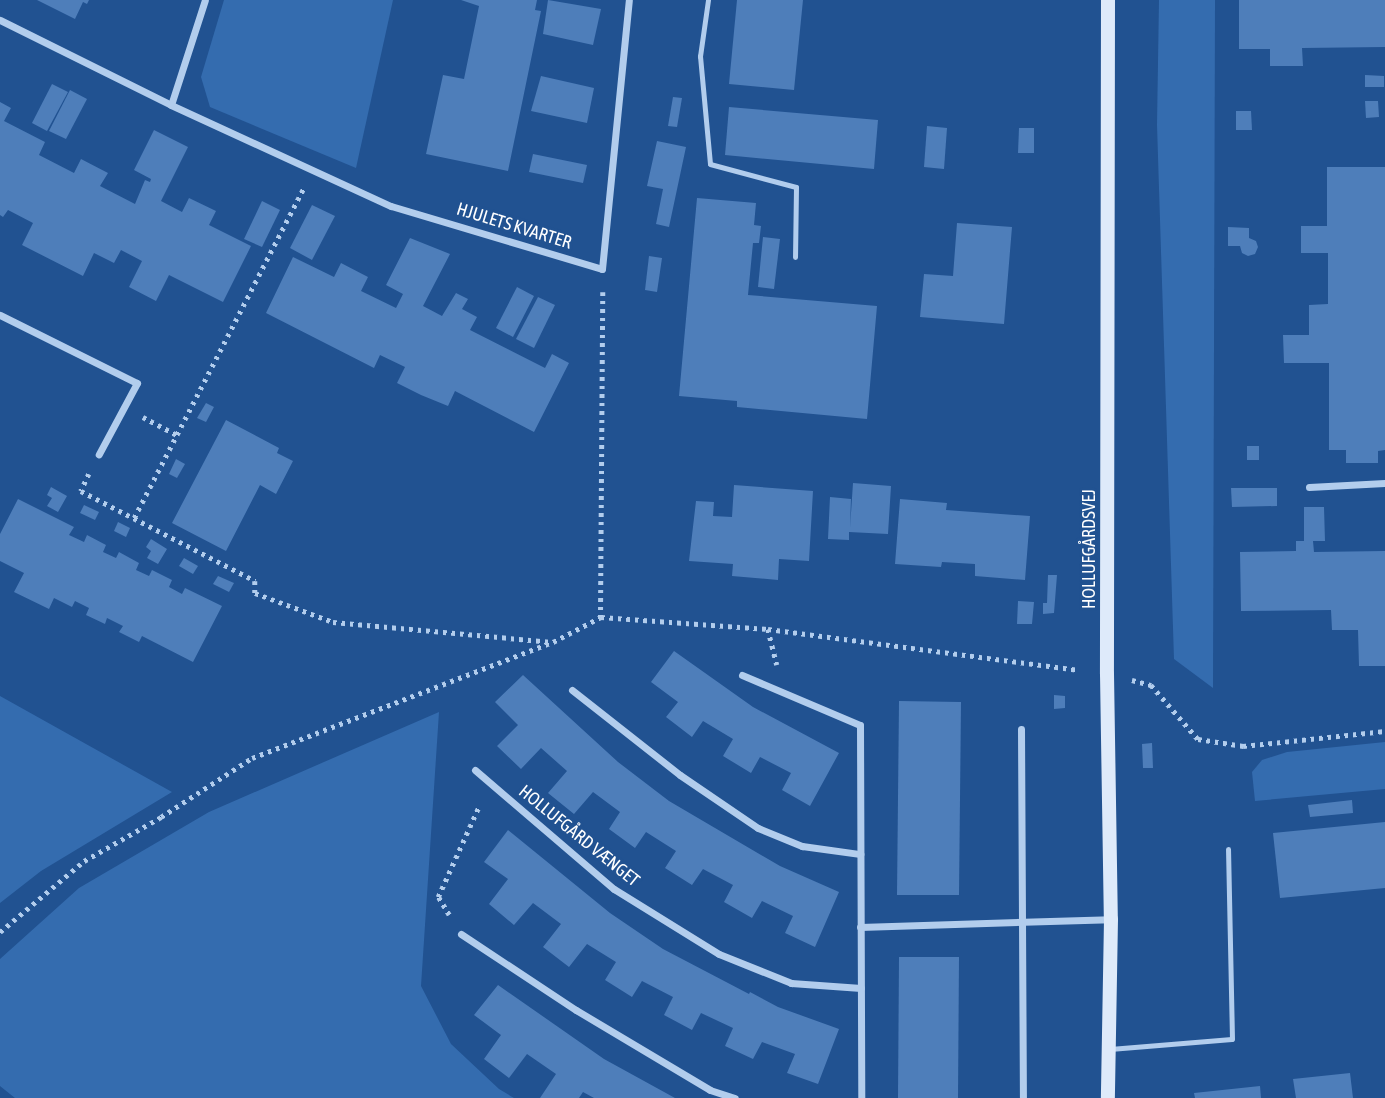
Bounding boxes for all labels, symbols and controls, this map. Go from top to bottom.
street label: HJULETS KVARTER [454,198,574,254]
street label: HOLLUFGÅRDSVEJ [1078,489,1100,609]
street label: HOLLUFGÅRD VÆNGET [514,781,644,891]

